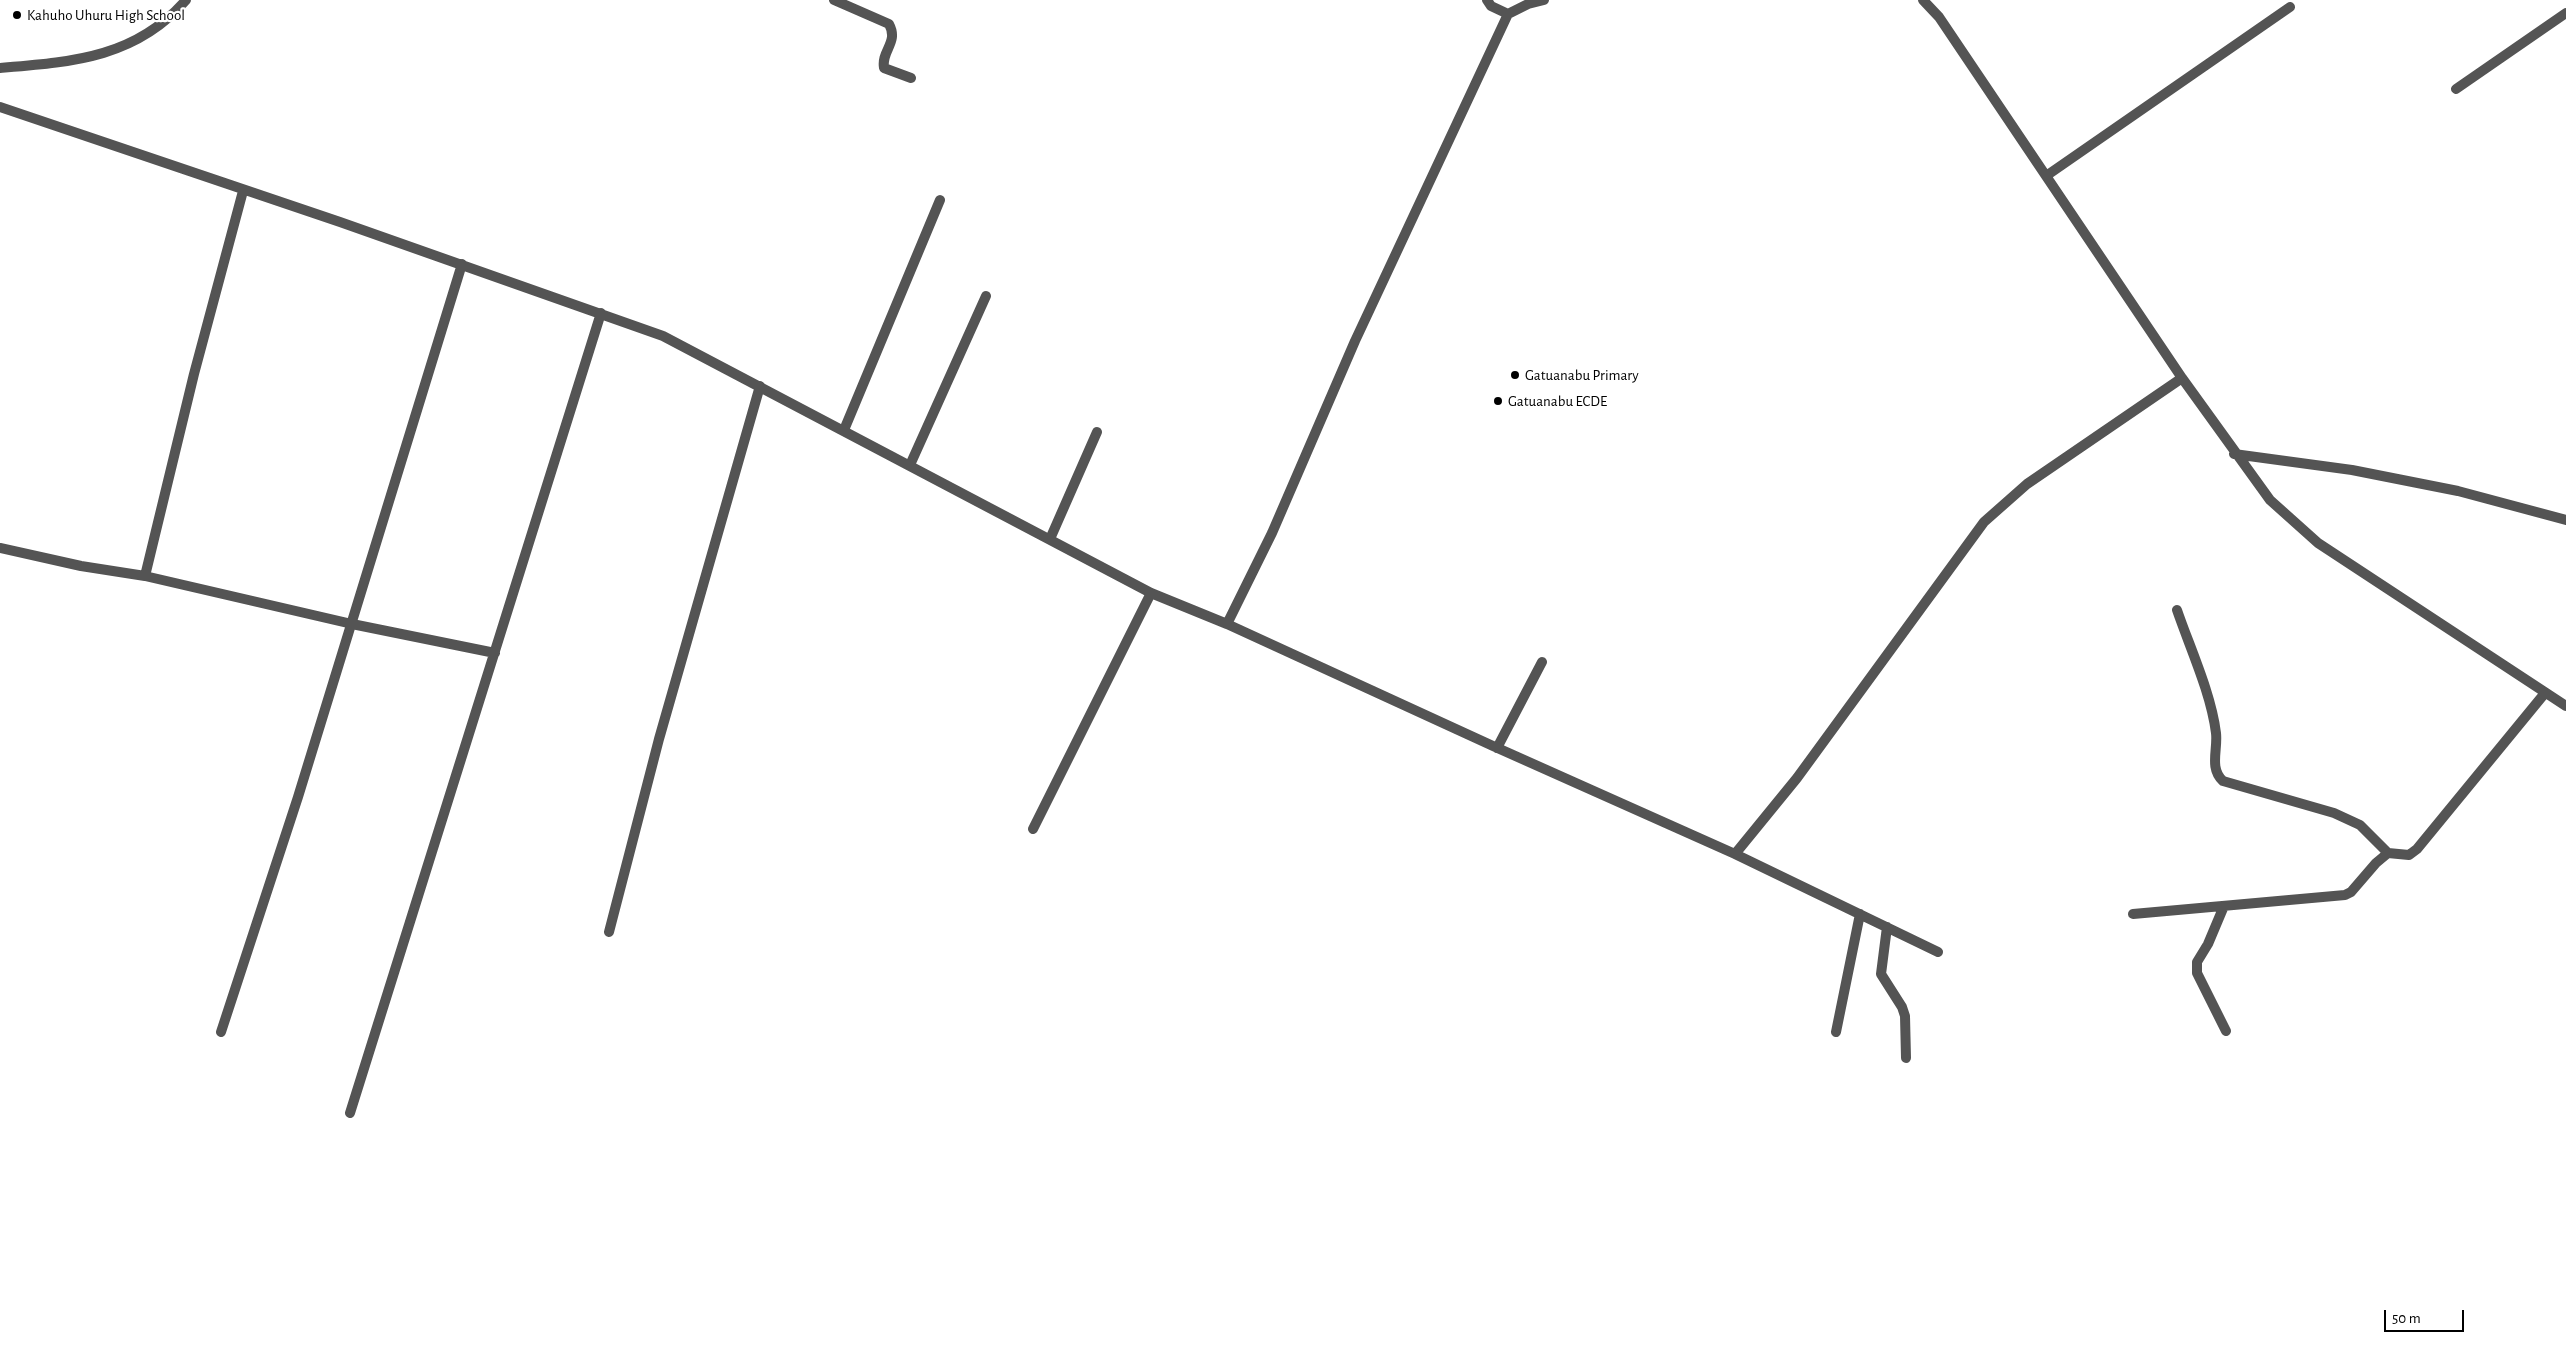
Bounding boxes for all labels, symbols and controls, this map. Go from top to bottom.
place label: Kahuho Uhuru High School [27,6,185,24]
marker: Kahuho Uhuru High School [11,9,23,21]
place label: Gatuanabu Primary [1525,366,1639,384]
marker: Gatuanabu Primary [1509,369,1521,381]
place label: Gatuanabu ECDE [1508,392,1607,410]
marker: Gatuanabu ECDE [1492,395,1504,407]
scale bar [2386,1300,2466,1332]
text: 50 m [2392,1311,2421,1326]

